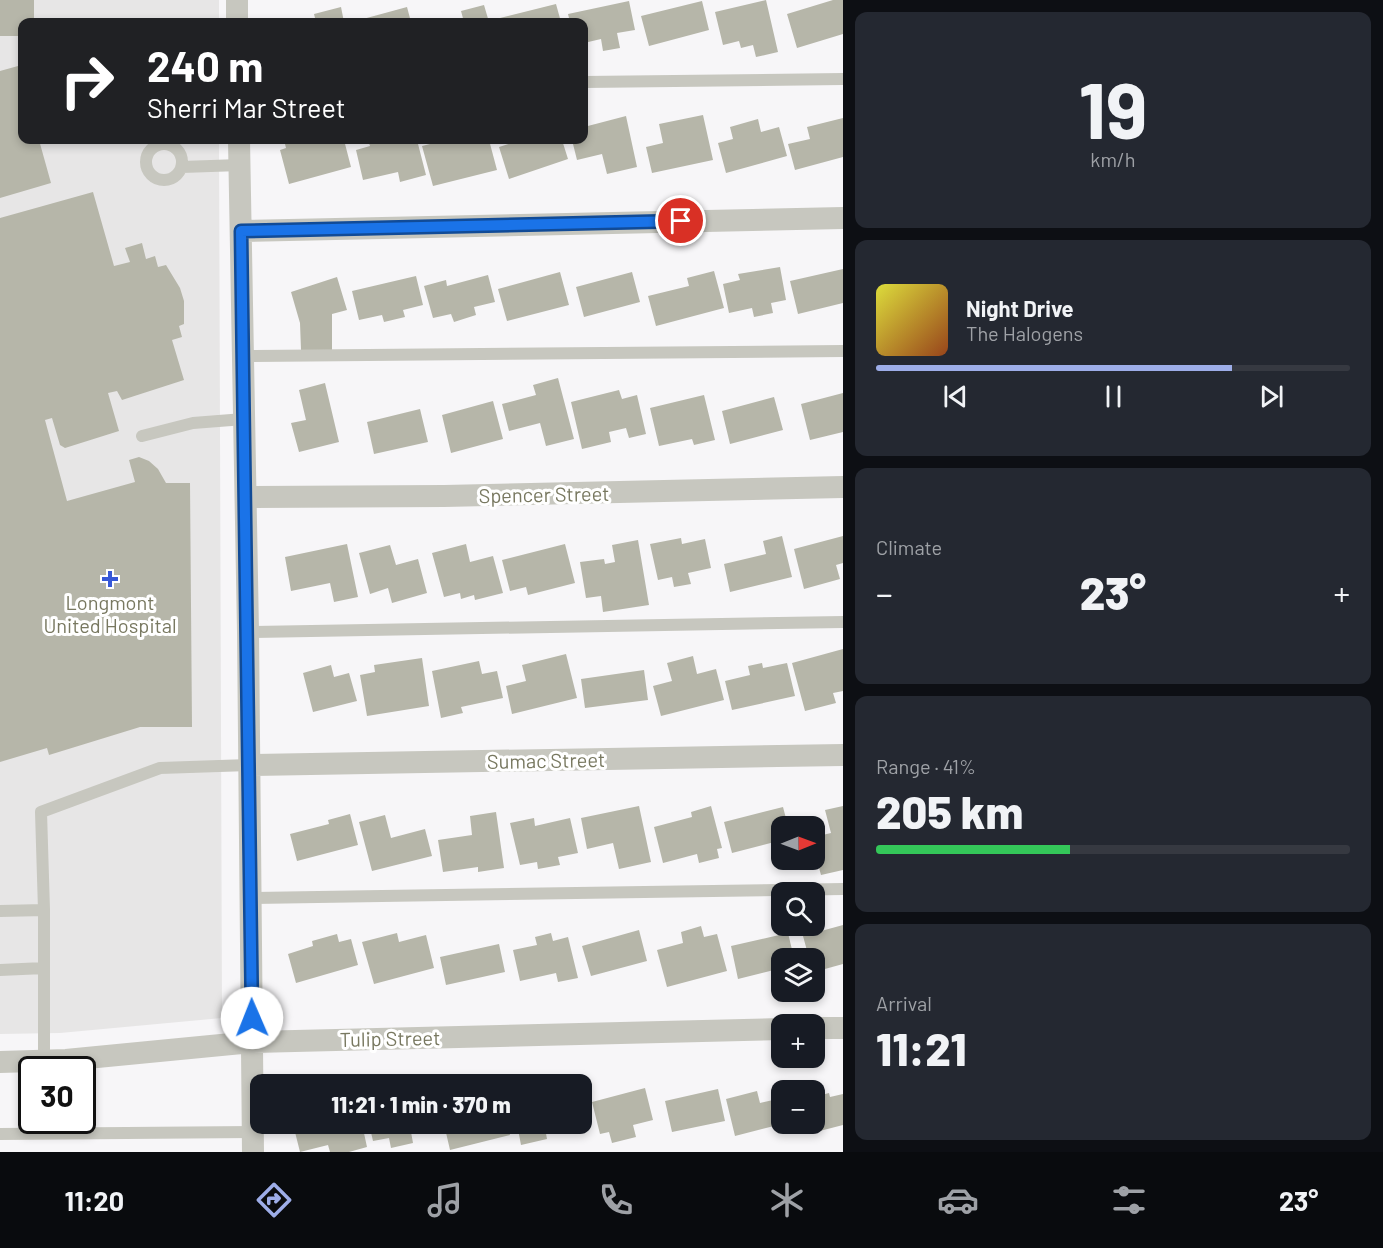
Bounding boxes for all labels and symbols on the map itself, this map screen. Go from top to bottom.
pin [655,195,706,246]
street label: Spencer Street [478,481,610,507]
marker: Longmont United Hospital [101,570,119,588]
place label: Longmont United Hospital [43,590,177,637]
street label: Sumac Street [487,747,605,773]
north arrow [771,816,825,870]
position arrow [220,986,284,1050]
street label: Tulip Street [340,1025,440,1051]
speed limit sign: 30 [18,1056,96,1134]

